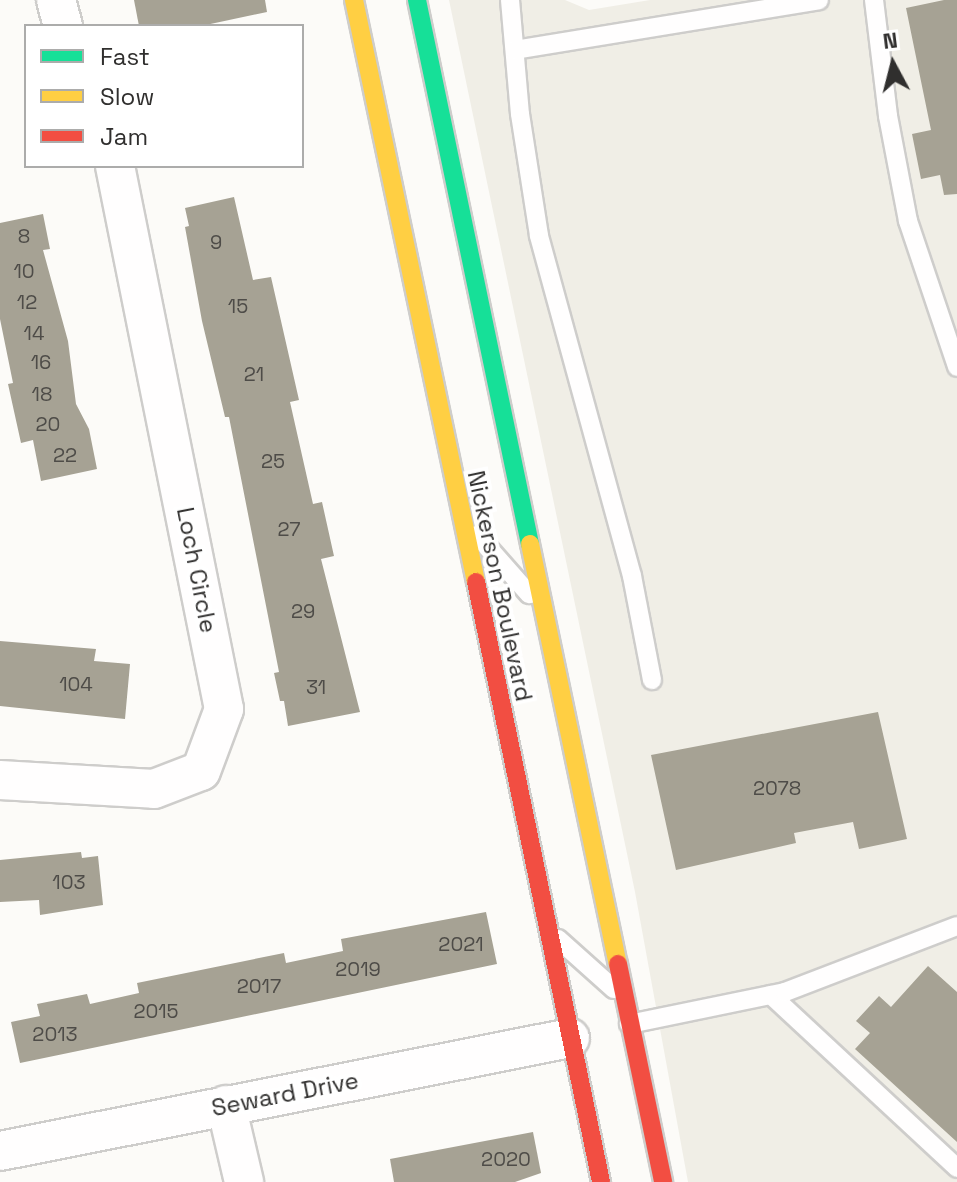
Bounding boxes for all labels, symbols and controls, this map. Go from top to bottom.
legend [24,24,304,168]
north arrow [853,24,933,104]
text: N [881,25,899,55]
text: Fast [100,41,150,72]
text: Slow [100,81,154,112]
text: Jam [100,121,148,152]
house number: 8 [18,224,30,248]
house number: 9 [210,230,222,254]
house number: 10 [13,259,35,283]
house number: 12 [17,290,37,314]
house number: 15 [228,294,248,318]
house number: 14 [24,321,44,345]
house number: 16 [31,350,51,374]
house number: 21 [244,362,264,386]
house number: 18 [32,382,52,406]
house number: 20 [36,412,60,436]
house number: 22 [53,443,77,467]
house number: 25 [261,449,285,473]
street label: Nickerson Boulevard [461,468,539,704]
street label: Loch Circle [171,505,223,635]
house number: 27 [277,517,301,541]
house number: 29 [291,599,315,623]
house number: 104 [59,672,93,696]
house number: 31 [306,675,326,699]
house number: 2078 [753,776,801,800]
house number: 103 [52,870,86,894]
house number: 2021 [438,932,484,956]
house number: 2019 [335,957,381,981]
house number: 2017 [237,974,281,998]
house number: 2015 [133,999,179,1023]
house number: 2013 [32,1022,78,1046]
street label: Seward Drive [209,1066,361,1122]
house number: 2020 [481,1147,531,1171]

